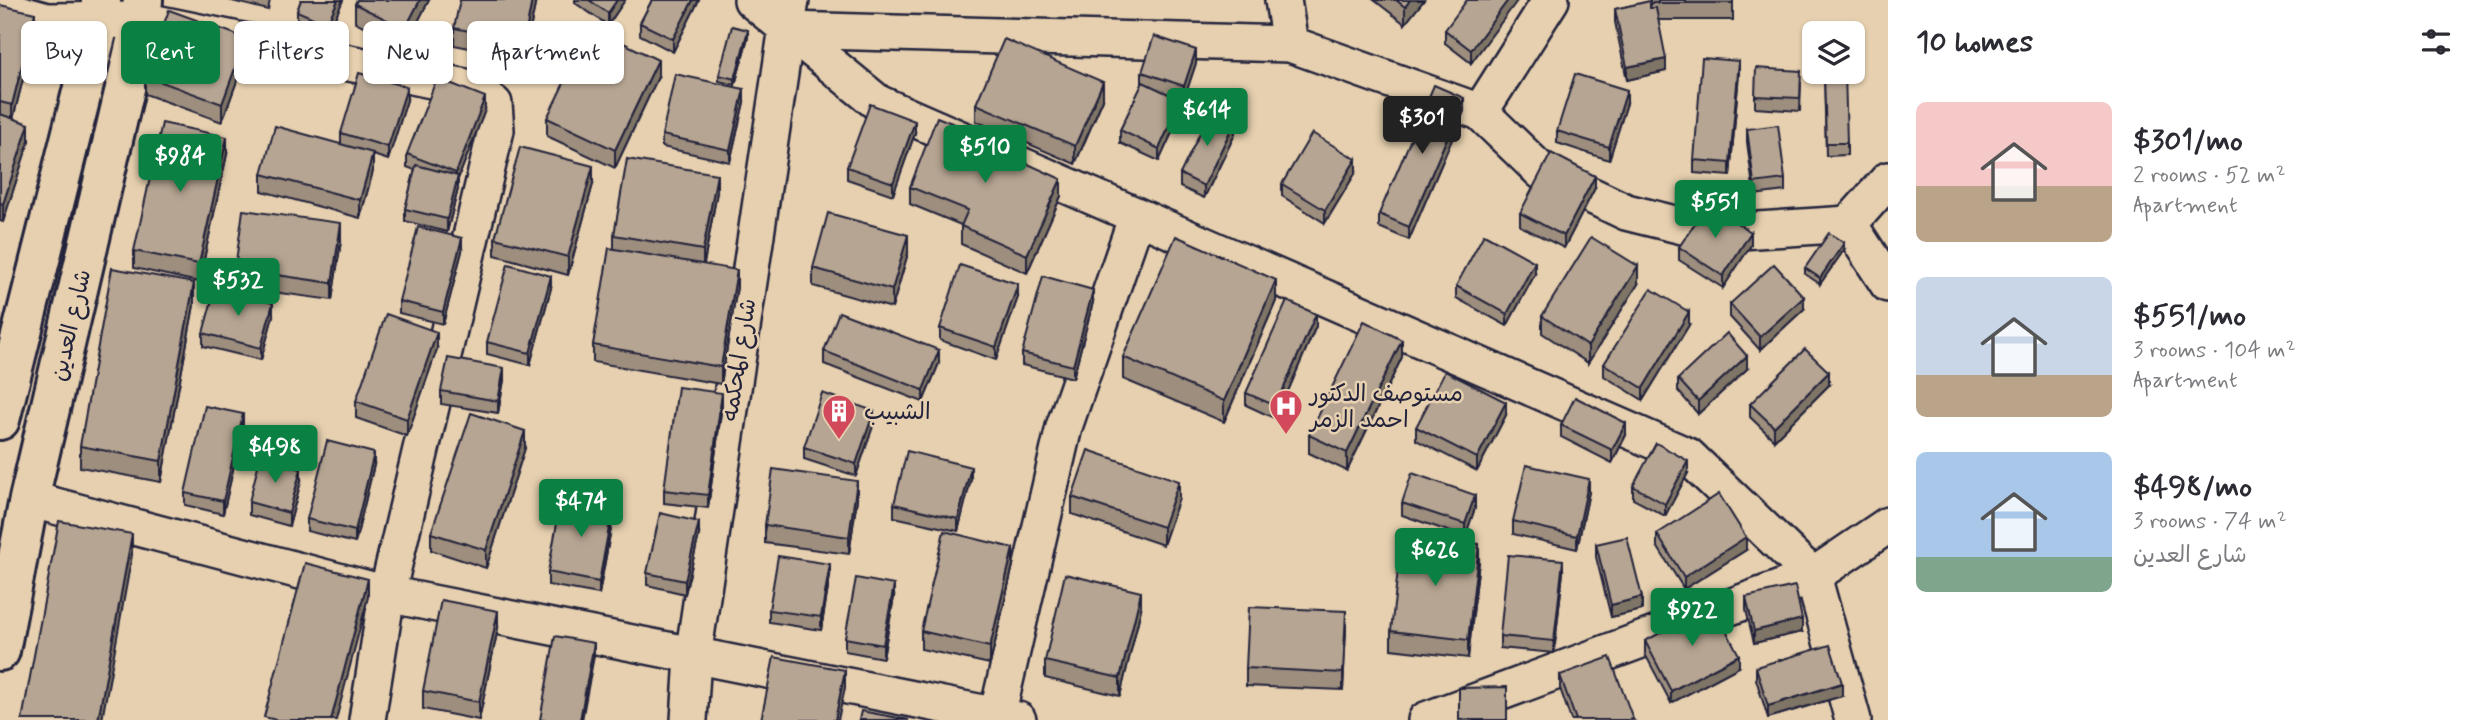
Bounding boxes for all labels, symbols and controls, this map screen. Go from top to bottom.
chip: Buy [21,21,107,84]
chip: Rent [121,21,220,84]
chip: Filters [234,21,349,84]
chip: New [363,21,453,84]
chip: Apartment [467,21,624,84]
map controls [1802,21,1865,84]
button: layers [1802,21,1865,84]
text: 10 homes [1916,23,2033,62]
icon: filters [2417,23,2455,61]
pin: $614 [1166,88,1248,148]
text: $614 [1183,96,1231,126]
pin: $301 [1381,96,1463,156]
text: $301 [1399,104,1445,134]
text: $301/mo [2133,122,2243,161]
pin: $510 [944,125,1026,185]
icon: home [1972,130,2056,214]
text: $510 [959,133,1011,163]
pin: $984 [139,134,221,194]
text: $984 [155,142,206,172]
text: 2 rooms · 52 m² [2133,161,2286,191]
pin: $551 [1674,180,1756,240]
text: $551 [1691,188,1739,218]
text: Apartment [2133,191,2238,221]
pin: $532 [197,258,279,318]
text: $532 [213,266,263,296]
street label: شارع العدين [45,267,99,384]
street label: شارع المحكمه [715,296,765,424]
text: $551/mo [2133,297,2246,336]
icon: home [1972,305,2056,389]
text: 3 rooms · 104 m² [2133,336,2296,366]
text: Apartment [2133,366,2238,396]
place label: مستوصف الدكتور احمد الزمر [1308,380,1463,436]
hospital icon: مستوصف الدكتور احمد الزمر [1267,387,1305,436]
building icon: الشبيب [820,392,858,441]
place label: الشبيب [864,398,931,428]
pin: $498 [234,426,316,485]
text: $498 [248,433,302,463]
text: $498/mo [2133,468,2252,507]
pin: $474 [540,480,622,539]
icon: home [1972,480,2056,564]
text: $474 [555,487,607,517]
text: 3 rooms · 74 m² [2133,507,2287,537]
pin: $626 [1394,528,1476,588]
text: $626 [1411,536,1459,566]
text: شارع العدين [2133,541,2247,571]
pin: $922 [1651,588,1733,648]
text: $922 [1667,596,1717,626]

